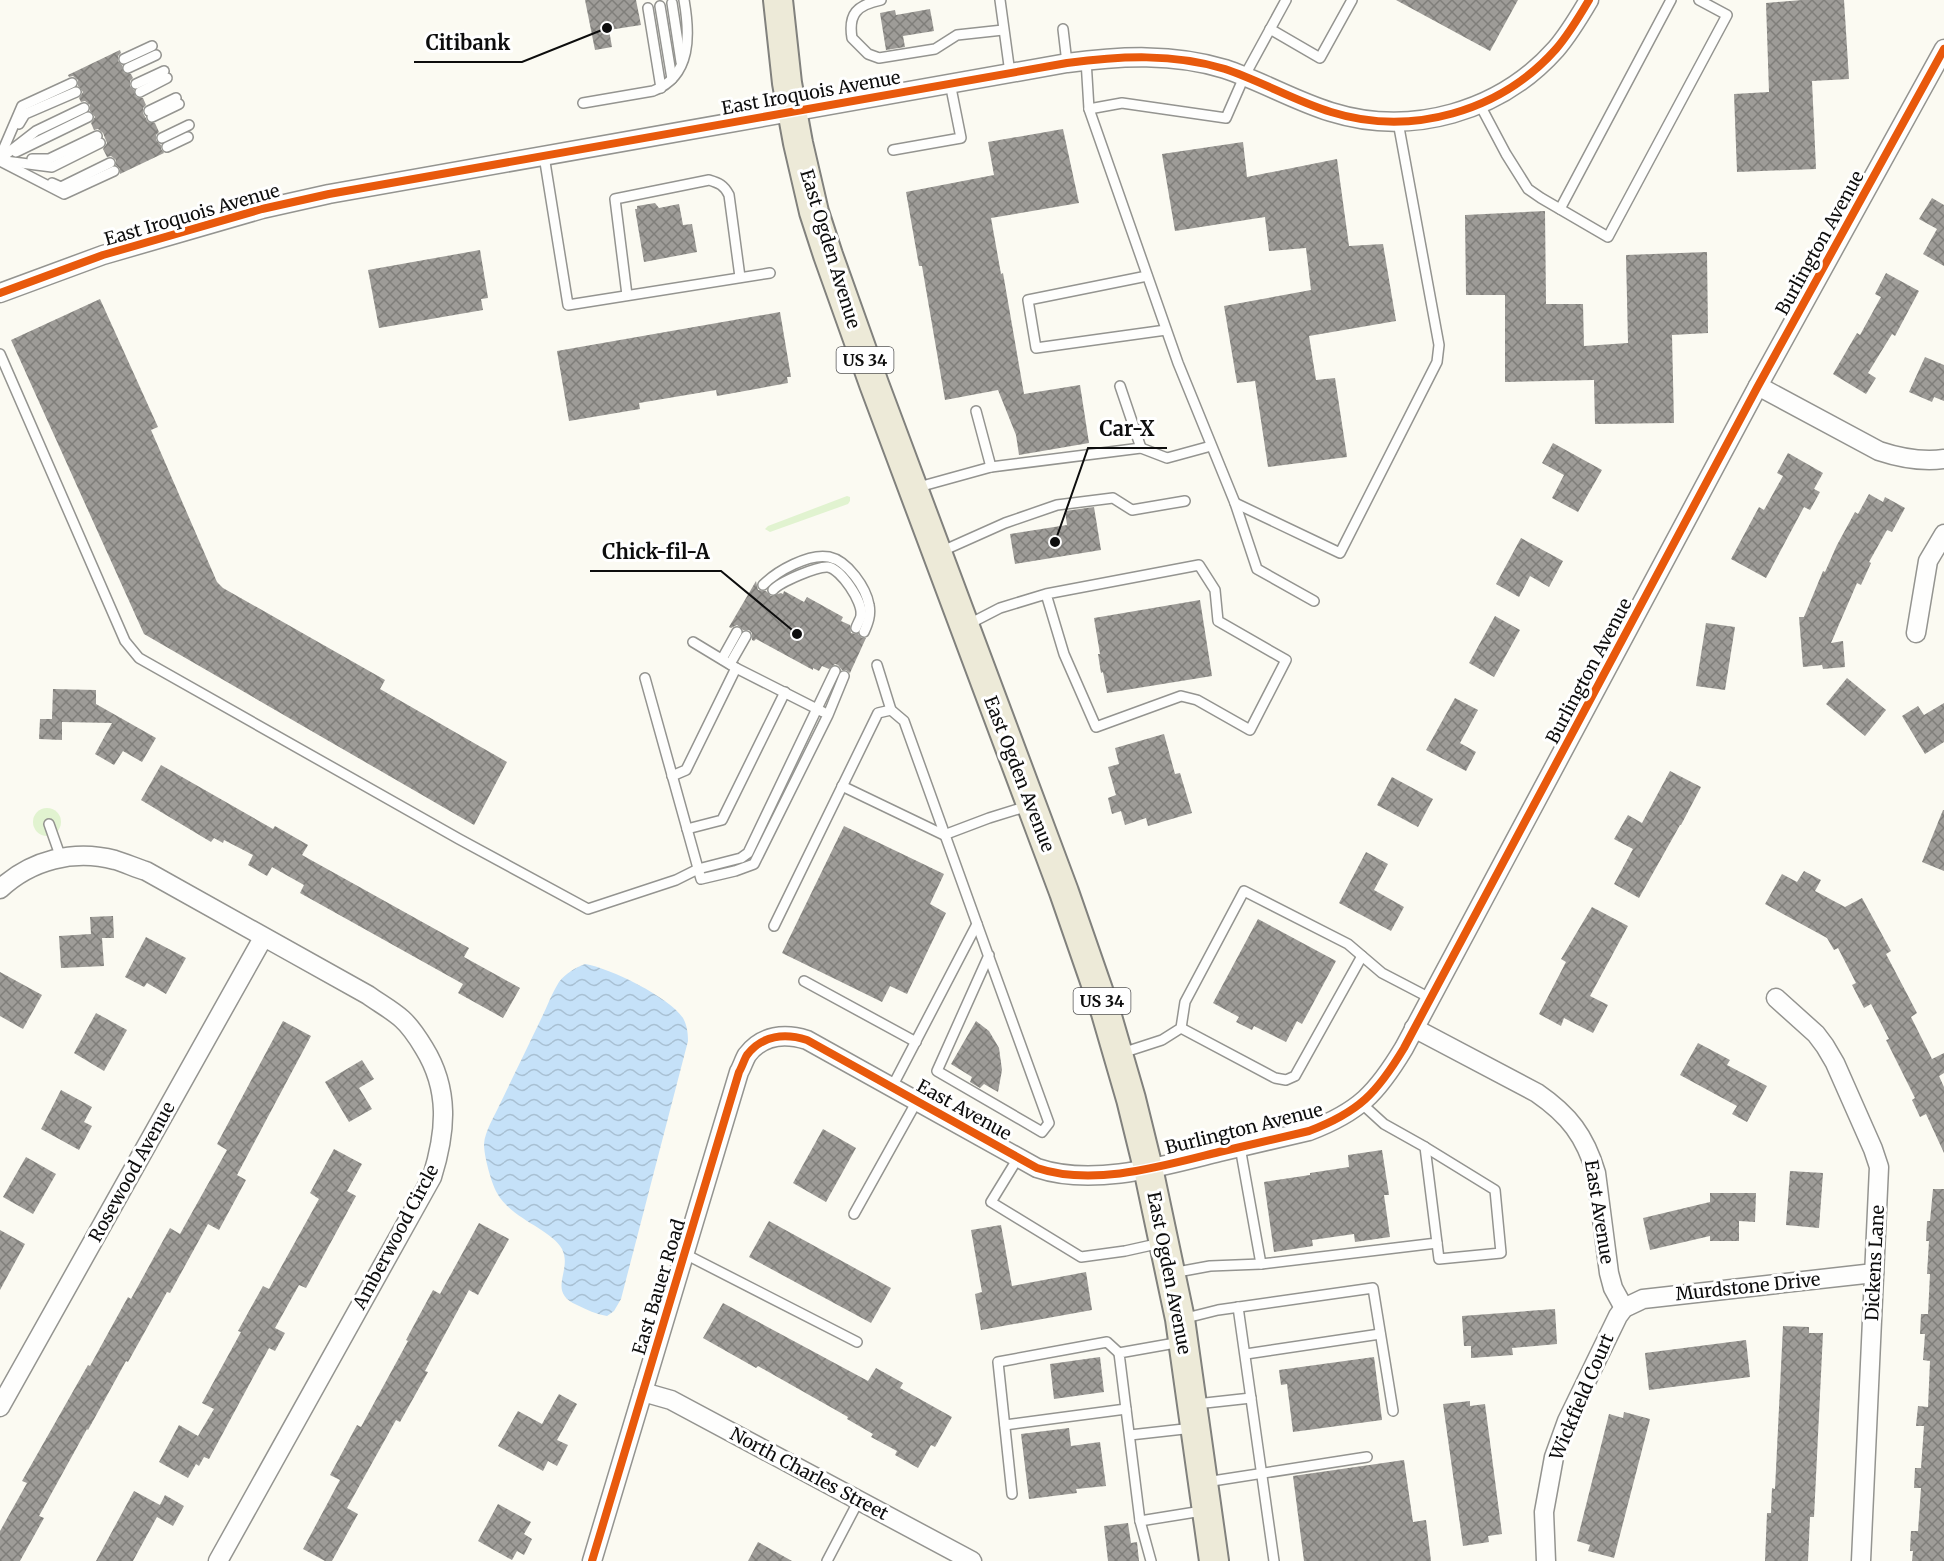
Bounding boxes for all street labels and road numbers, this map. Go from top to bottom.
street label: East Iroquois Avenue [720,65,902,120]
street label: East Ogden Avenue [795,166,866,331]
street label: Burlington Avenue [1770,167,1869,319]
street label: East Iroquois Avenue [102,179,282,251]
road number: US 34 [836,347,894,373]
street label: Burlington Avenue [1540,594,1637,747]
street label: East Ogden Avenue [979,693,1060,855]
road number: US 34 [1074,988,1130,1014]
street label: East Avenue [913,1074,1016,1145]
street label: Rosewood Avenue [84,1098,180,1246]
street label: Burlington Avenue [1163,1098,1325,1159]
street label: East Avenue [1580,1158,1619,1266]
street label: Amberwood Circle [347,1160,443,1314]
street label: East Ogden Avenue [1142,1190,1197,1356]
street label: Dickens Lane [1860,1204,1889,1322]
street label: East Bauer Road [627,1216,690,1357]
street label: Murdstone Drive [1674,1267,1821,1306]
street label: Wickfield Court [1544,1330,1619,1464]
street label: North Charles Street [726,1422,892,1525]

